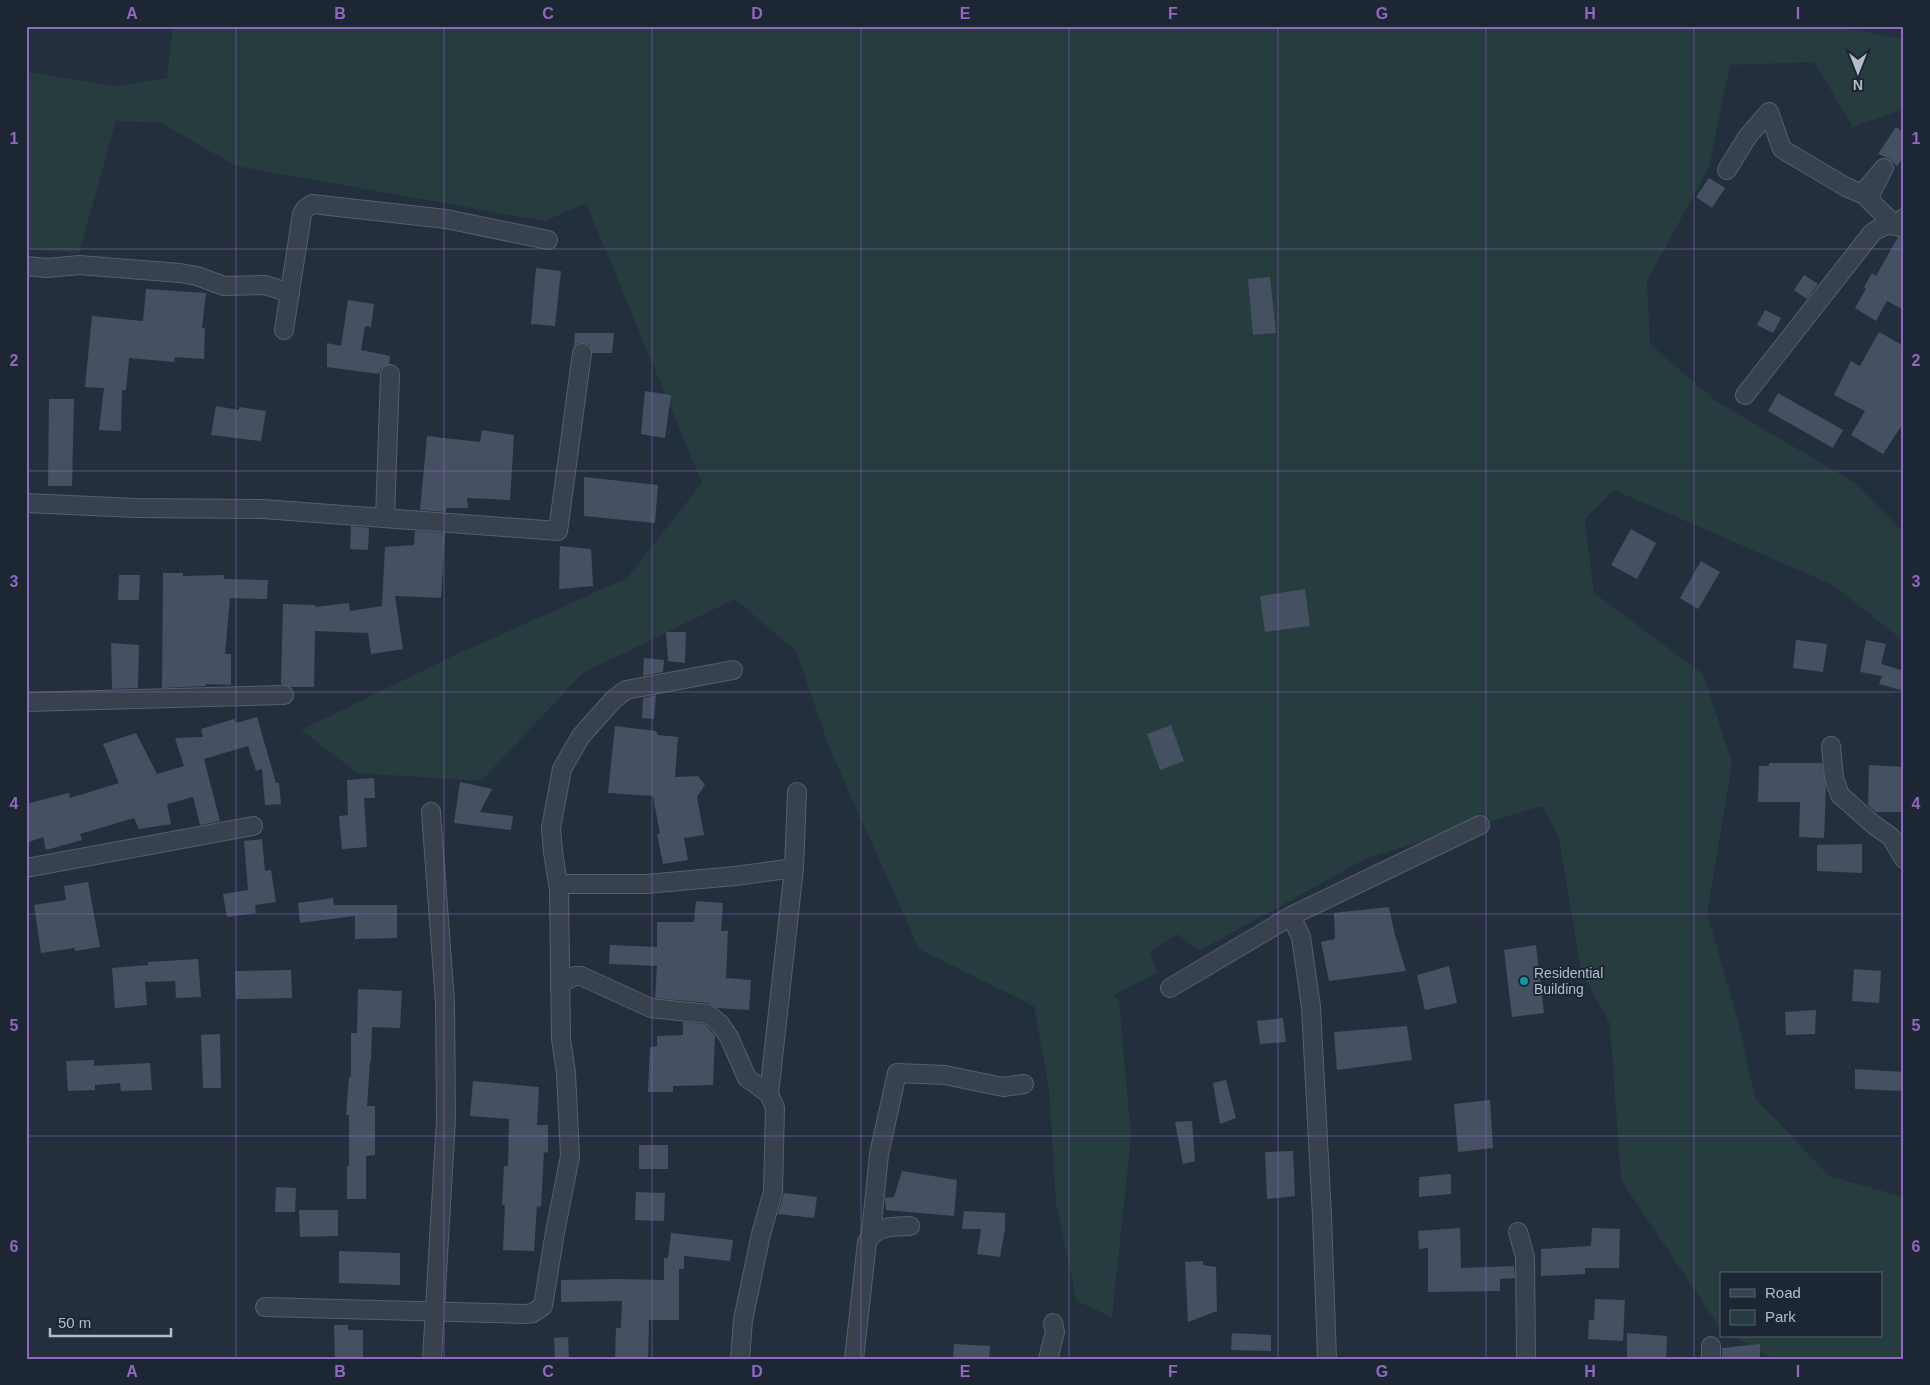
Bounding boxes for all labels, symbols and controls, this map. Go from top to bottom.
text: A [126,5,138,22]
text: B [334,5,346,22]
text: C [542,5,554,22]
text: D [751,5,763,22]
text: E [960,5,971,22]
text: F [1168,5,1178,22]
text: G [1376,5,1388,22]
text: H [1584,5,1596,22]
text: I [1796,5,1800,22]
north arrow [1832,48,1882,98]
text: N [1853,77,1863,93]
text: 1 [10,130,19,147]
text: 1 [1912,130,1921,147]
text: 2 [10,352,19,369]
text: 2 [1912,352,1921,369]
text: 3 [10,573,19,590]
text: 3 [1912,573,1921,590]
text: 4 [10,795,19,812]
text: 4 [1912,795,1921,812]
place label: Residential Building [1534,965,1603,997]
marker: Residential Building [1518,975,1530,987]
text: 5 [10,1017,19,1034]
text: 5 [1912,1017,1921,1034]
text: 6 [10,1238,19,1255]
text: 6 [1912,1238,1921,1255]
legend [1720,1272,1882,1338]
text: Road [1765,1284,1801,1301]
scale bar [50,1305,171,1337]
text: Park [1765,1308,1796,1325]
text: 50 m [58,1314,91,1331]
text: A [126,1363,138,1380]
text: B [334,1363,346,1380]
text: C [542,1363,554,1380]
text: D [751,1363,763,1380]
text: E [960,1363,971,1380]
text: F [1168,1363,1178,1380]
text: G [1376,1363,1388,1380]
text: H [1584,1363,1596,1380]
text: I [1796,1363,1800,1380]

